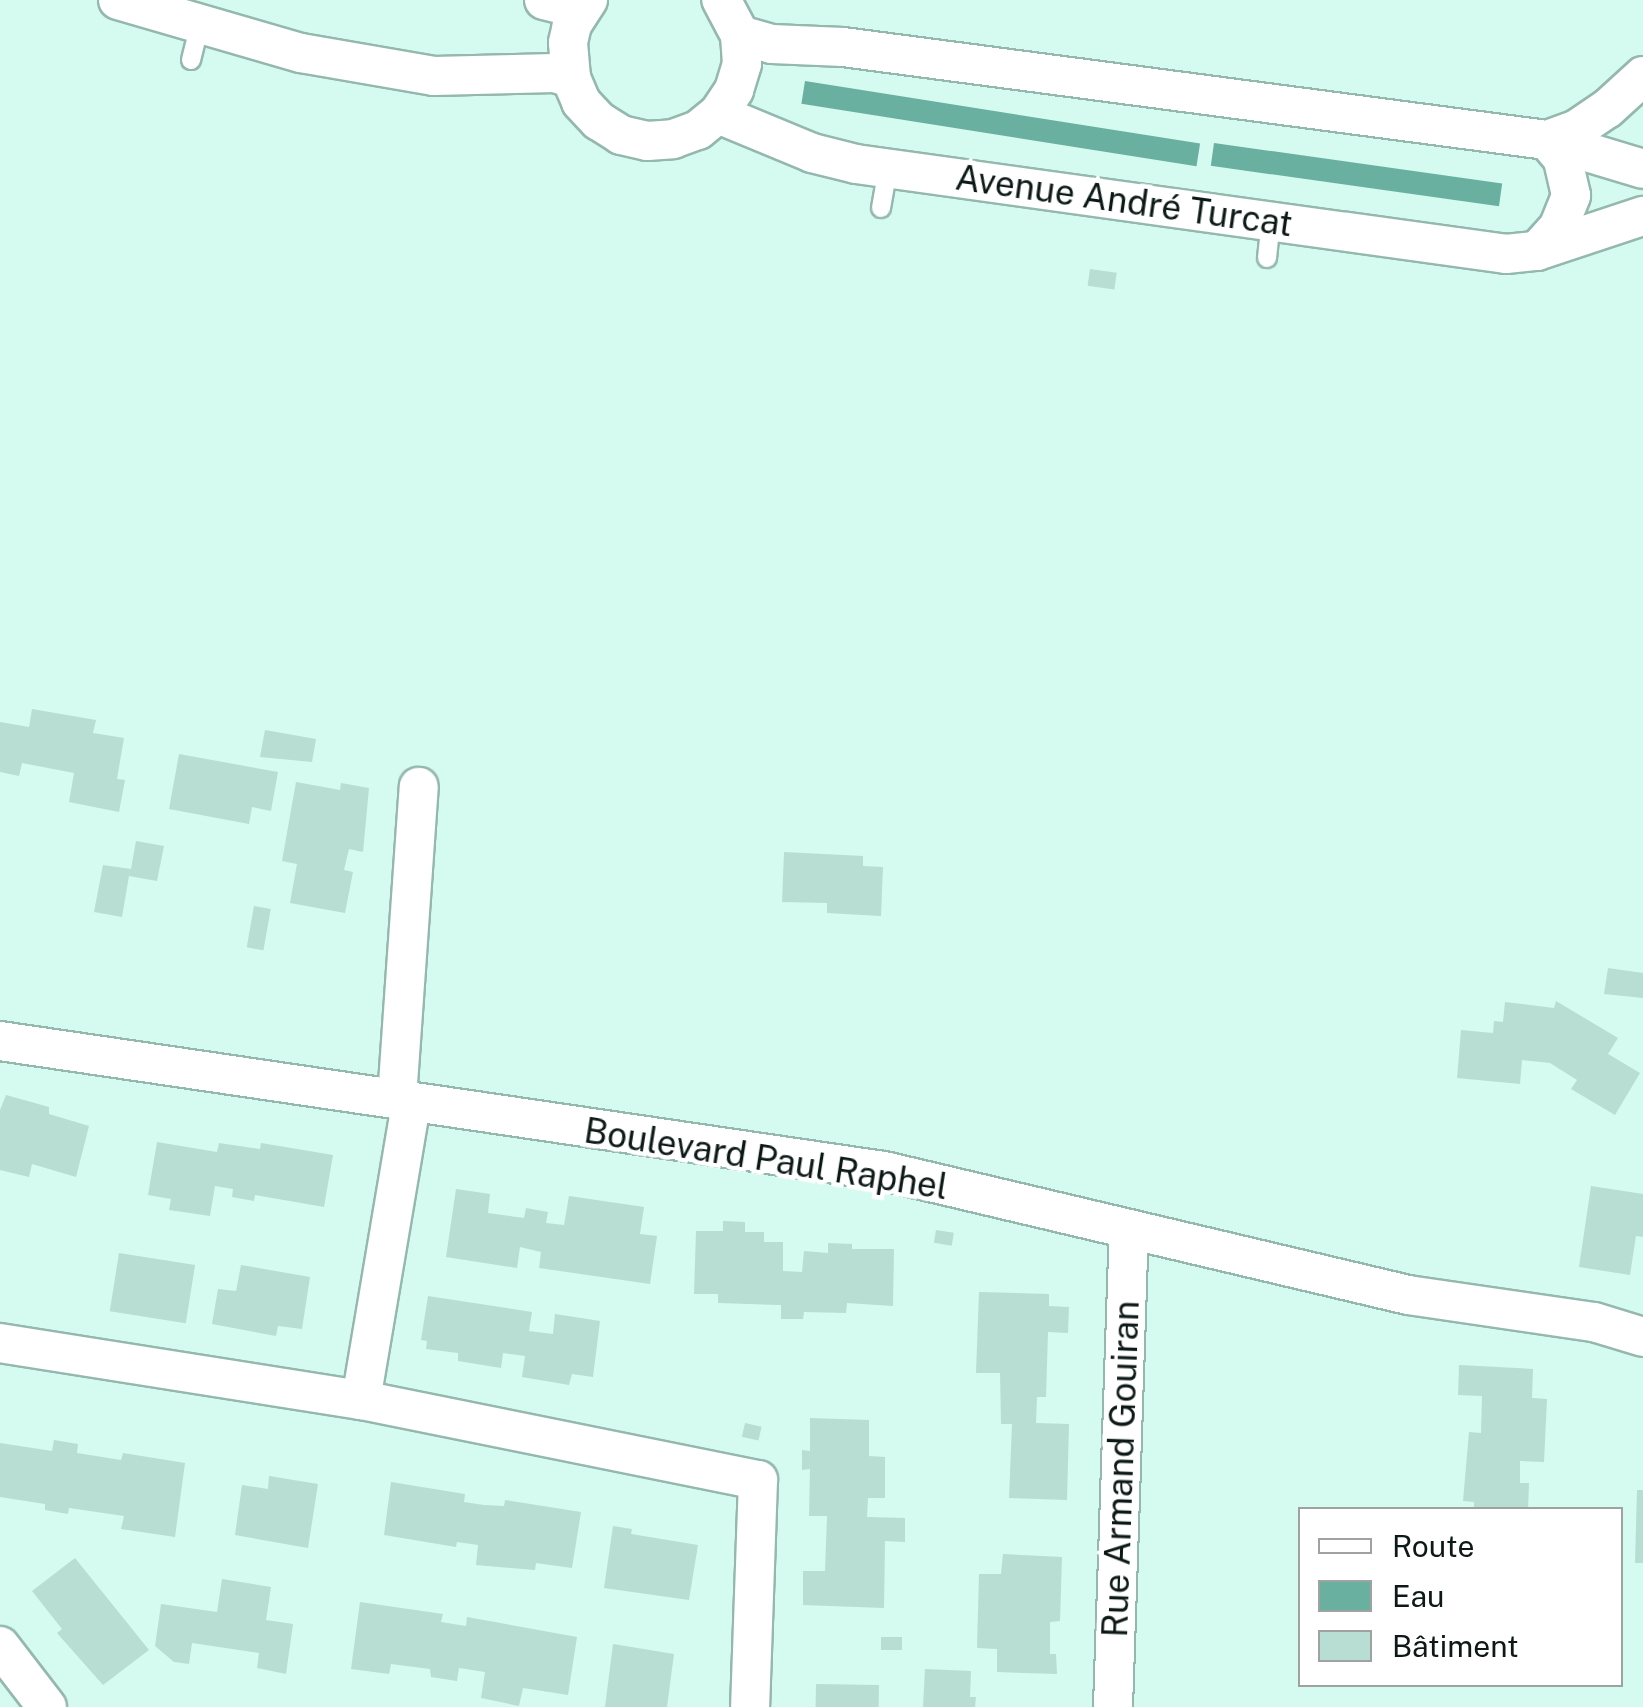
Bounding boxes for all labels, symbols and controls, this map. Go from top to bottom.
street label: Avenue André Turcat [953,157,1295,245]
street label: Boulevard Paul Raphel [581,1110,951,1208]
street label: Rue Armand Gouiran [1094,1300,1148,1638]
legend [1298,1507,1623,1687]
text: Route [1392,1528,1474,1564]
text: Eau [1392,1578,1444,1614]
text: Bâtiment [1392,1628,1519,1664]

